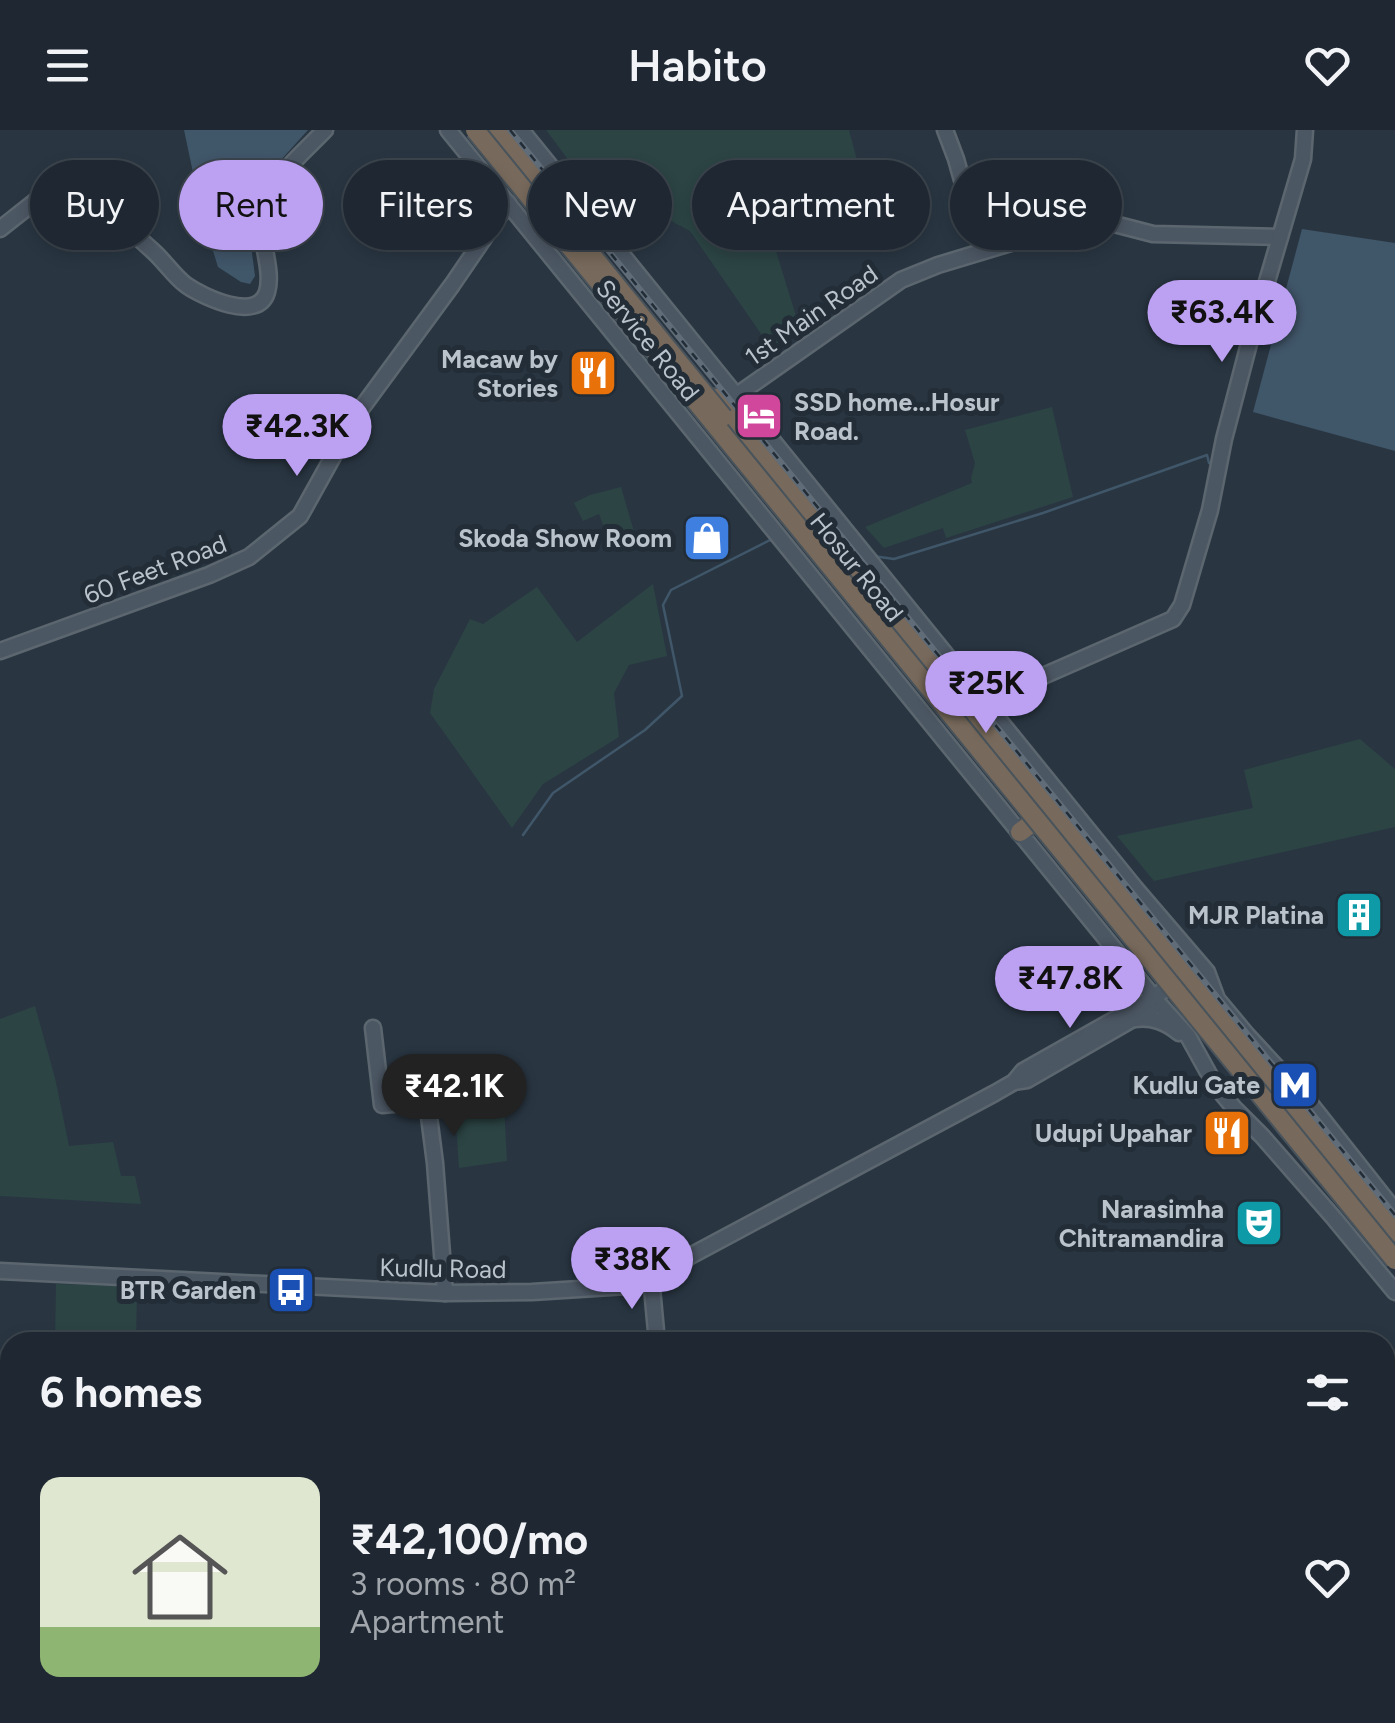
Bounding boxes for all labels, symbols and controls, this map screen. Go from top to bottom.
icon: menu [40,38,95,93]
text: Habito [628,38,767,92]
icon: heart [1300,38,1355,93]
chip: Buy [30,160,159,250]
chip: Rent [179,160,323,250]
chip: Filters [343,160,508,250]
chip: New [528,160,672,250]
chip: Apartment [692,160,930,250]
chip: House [950,160,1122,250]
street label: 1st Main Road [739,258,883,372]
street label: Service Road [590,273,706,407]
pin: ₹63.4K [1141,280,1303,365]
text: ₹63.4K [1169,293,1275,331]
place label: Macaw by Stories [441,344,559,403]
restaurant icon: Macaw by Stories [567,347,619,399]
place label: SSD home...Hosur Road. [794,387,1000,446]
hotel icon: SSD home...Hosur Road. [733,390,785,442]
pin: ₹42.3K [216,394,378,479]
text: ₹42.3K [244,407,350,445]
street label: Hosur Road [804,507,910,627]
shop icon: Skoda Show Room [681,512,733,564]
place label: Skoda Show Room [458,523,672,553]
street label: 60 Feet Road [79,528,231,610]
pin: ₹25K [927,651,1045,736]
text: ₹25K [947,664,1025,702]
building icon: MJR Platina [1333,889,1385,941]
place label: MJR Platina [1188,900,1324,930]
pin: ₹47.8K [989,946,1151,1031]
text: ₹47.8K [1017,959,1123,997]
pin: ₹42.1K [373,1054,535,1139]
metro station icon: Kudlu Gate [1269,1059,1321,1111]
text: ₹42.1K [404,1067,504,1105]
place label: Kudlu Gate [1133,1070,1260,1100]
restaurant icon: Udupi Upahar [1201,1107,1253,1159]
place label: Udupi Upahar [1035,1118,1193,1148]
place label: Narasimha Chitramandira [1059,1194,1224,1253]
theatre icon: Narasimha Chitramandira [1233,1197,1285,1249]
pin: ₹38K [573,1227,691,1312]
text: ₹38K [593,1240,671,1278]
street label: Kudlu Road [379,1252,507,1284]
bus stop icon: BTR Garden [265,1264,317,1316]
place label: BTR Garden [120,1275,256,1305]
icon: filters [1300,1365,1355,1420]
text: 6 homes [40,1367,202,1418]
text: ₹42,100/mo [350,1514,588,1565]
icon: home [120,1517,240,1637]
icon: heart [1300,1550,1355,1605]
text: 3 rooms · 80 m² [350,1565,576,1603]
text: Apartment [350,1603,504,1641]

